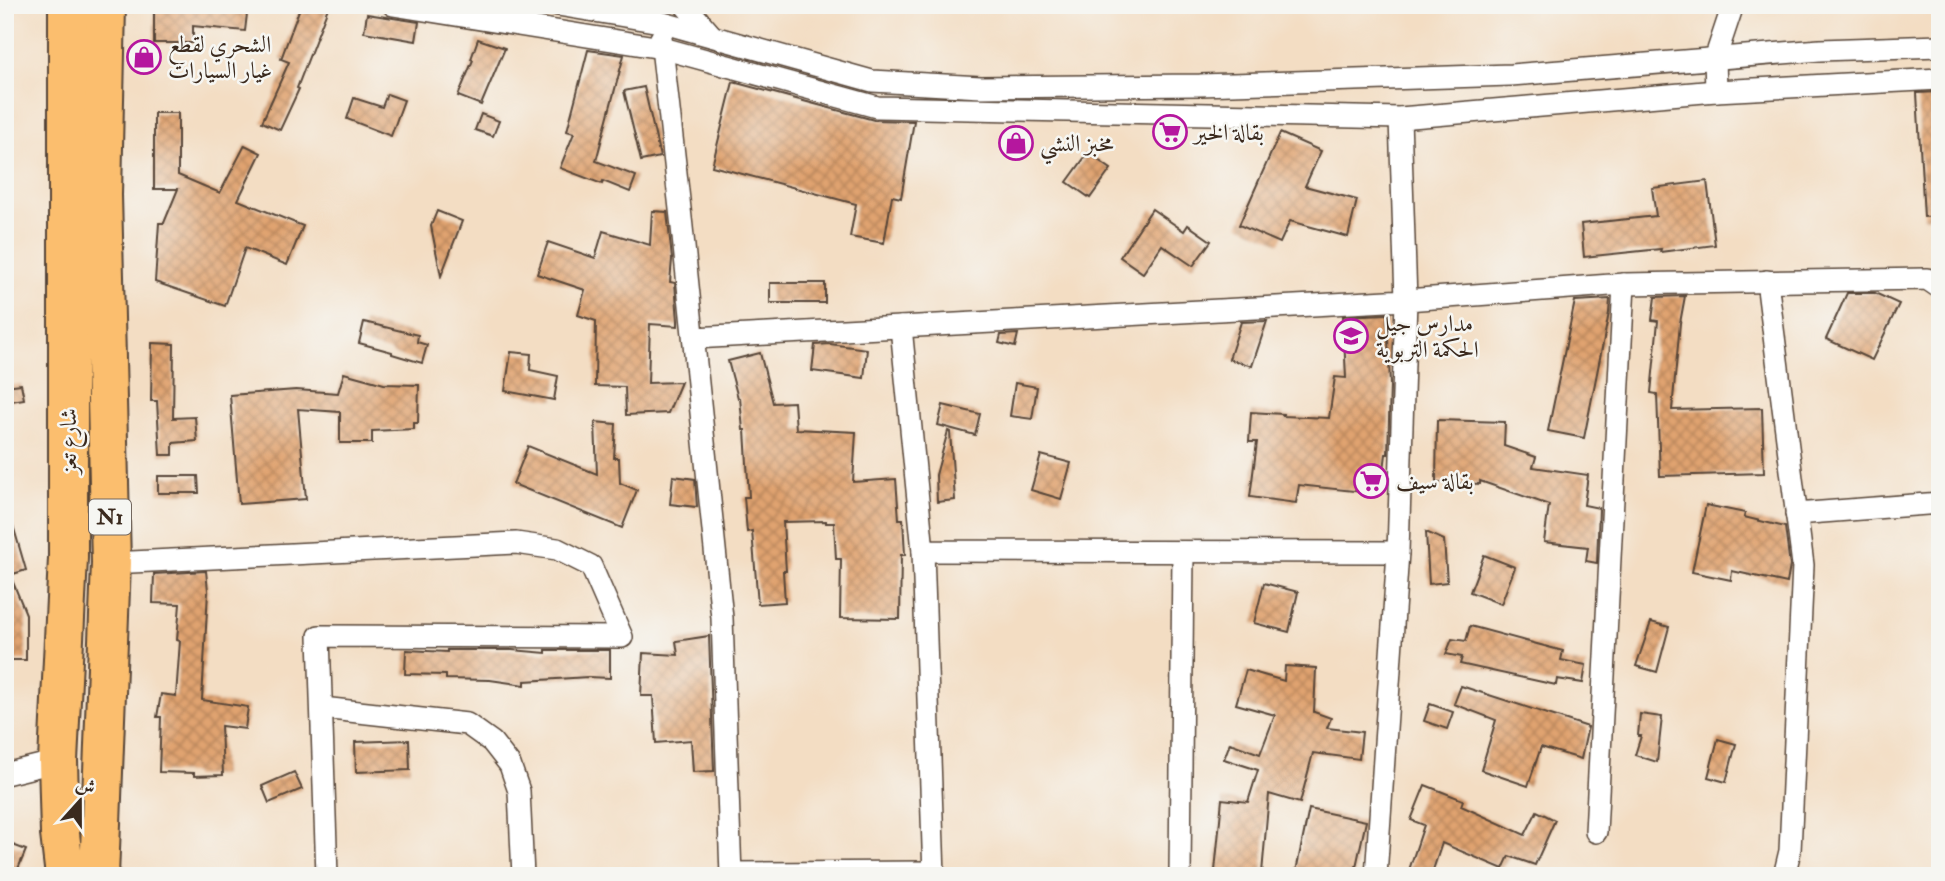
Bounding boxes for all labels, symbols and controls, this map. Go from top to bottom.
place label: الشحري لقطع غيار السيارات [168,30,272,85]
shop icon: الشحري لقطع غيار السيارات [125,38,163,76]
supermarket icon: بقالة الخير [1151,113,1189,151]
place label: بقالة الخير [1192,118,1264,147]
shop icon: مخبز النشي [997,124,1035,162]
place label: مخبز النشي [1040,129,1114,165]
place label: مدارس جيل الحكمة التربوية [1376,309,1479,364]
school or university icon: مدارس جيل الحكمة التربوية [1332,317,1370,355]
street label: شارع تعز [54,408,88,476]
supermarket icon: بقالة سيف [1352,462,1390,500]
place label: بقالة سيف [1396,467,1474,496]
road number: N1 [89,500,131,534]
north arrow [46,766,116,836]
text: ش [73,771,99,801]

